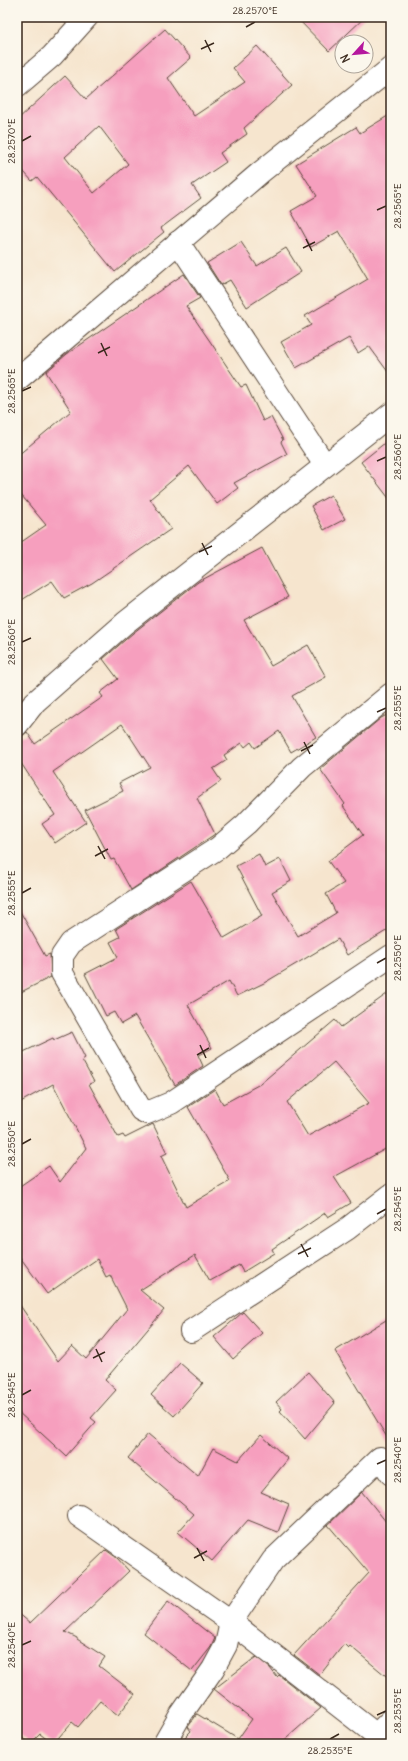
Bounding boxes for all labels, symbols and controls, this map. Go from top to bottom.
text: 28.2570°E [232,4,278,17]
north arrow [334,34,374,74]
text: N [337,52,353,65]
text: 28.2570°E [5,118,18,164]
text: 28.2565°E [391,183,404,229]
text: 28.2565°E [5,368,18,414]
text: 28.2560°E [391,434,404,480]
text: 28.2560°E [5,619,18,665]
text: 28.2555°E [391,685,404,731]
text: 28.2555°E [5,870,18,916]
text: 28.2550°E [391,935,404,981]
text: 28.2550°E [5,1121,18,1167]
text: 28.2545°E [391,1186,404,1232]
text: 28.2545°E [5,1372,18,1418]
text: 28.2540°E [391,1437,404,1483]
text: 28.2540°E [5,1622,18,1668]
text: 28.2535°E [391,1688,404,1734]
text: 28.2535°E [307,1744,353,1757]

